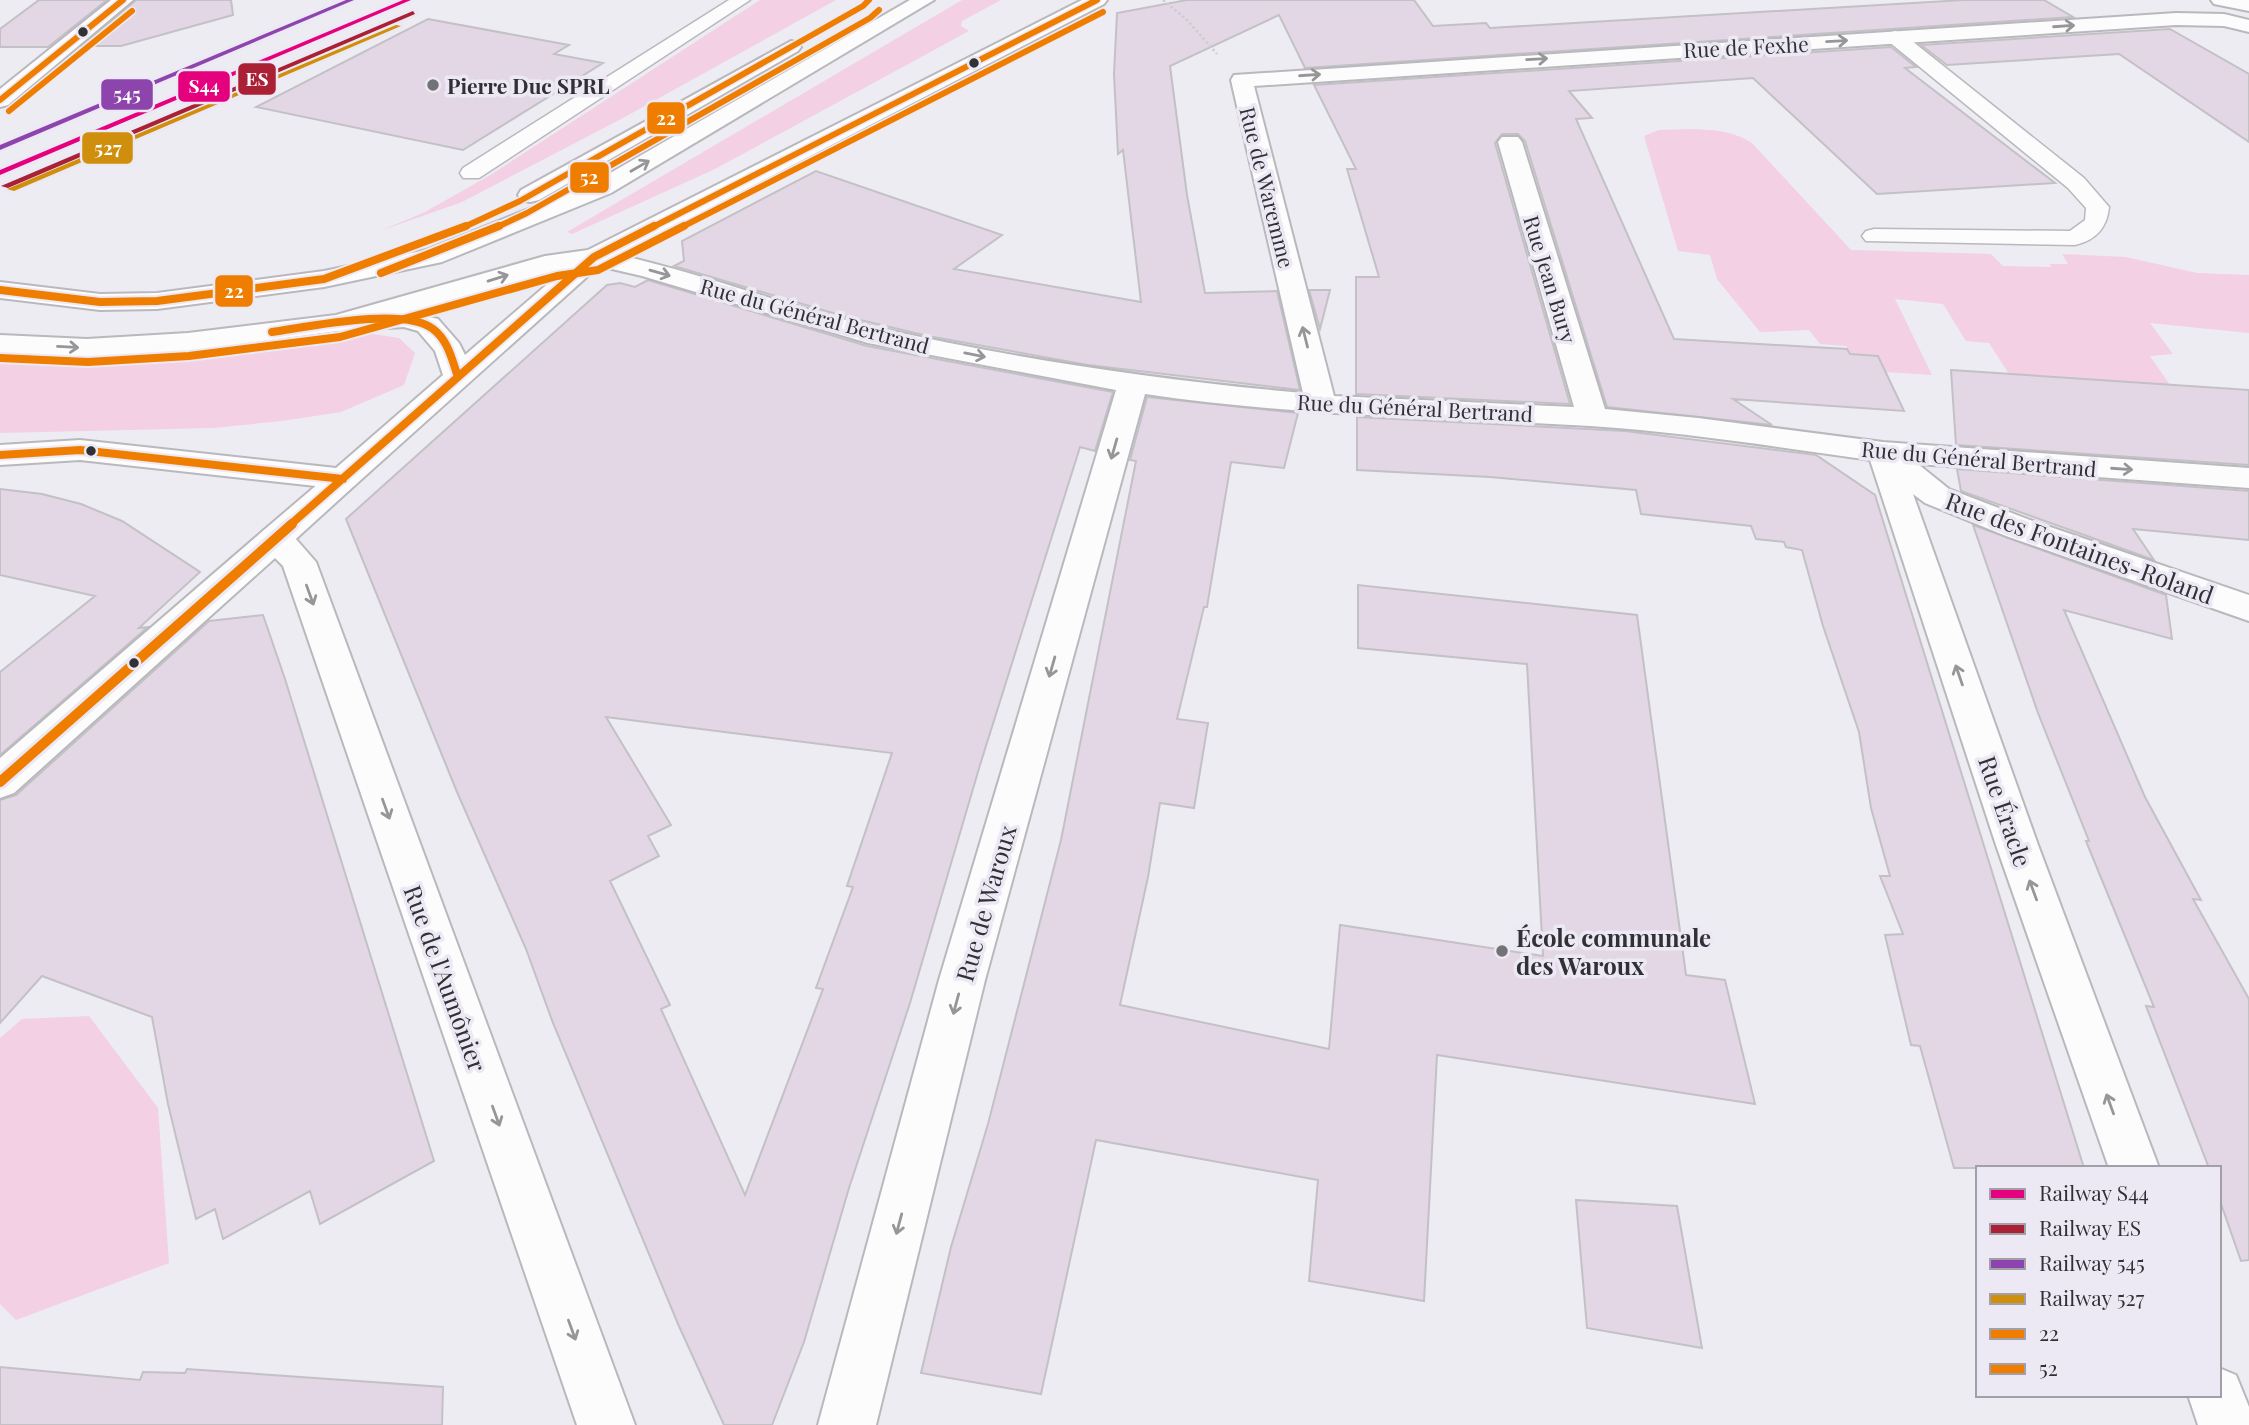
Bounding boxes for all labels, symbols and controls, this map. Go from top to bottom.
one-way arrow [2052,19,2075,32]
unlabelled marker [76,25,90,39]
street label: Rue de Fexhe [1683,29,1809,63]
one-way arrow [1825,34,1848,47]
one-way arrow [1525,52,1547,65]
unlabelled marker [967,56,981,70]
line badge: ES [237,62,277,96]
text: ES [245,65,269,91]
one-way arrow [1298,68,1321,81]
line badge: S44 [177,70,231,103]
place label: Pierre Duc SPRL [447,71,610,99]
text: S44 [188,72,220,98]
marker: Pierre Duc SPRL [425,77,441,93]
line badge: 545 [100,78,154,111]
text: 545 [113,80,141,106]
line badge: 22 [646,101,686,135]
text: 22 [656,104,676,130]
street label: Rue de Waremme [1234,104,1302,270]
line badge: 527 [81,131,134,165]
text: 527 [94,134,122,160]
one-way arrow [630,159,650,173]
line badge: 52 [569,161,610,194]
text: 52 [580,163,598,189]
street label: Rue Jean Bury [1518,212,1584,347]
one-way arrow [649,267,671,280]
one-way arrow [487,270,509,283]
street label: Rue du Général Bertrand [697,271,933,359]
line badge: 22 [214,274,254,308]
text: 22 [224,277,244,303]
one-way arrow [1298,327,1311,349]
one-way arrow [56,341,79,354]
one-way arrow [963,348,986,362]
street label: Rue du Général Bertrand [1296,387,1534,427]
street label: Rue du Général Bertrand [1860,434,2098,482]
one-way arrow [1107,437,1120,459]
unlabelled marker [84,444,98,458]
one-way arrow [2111,463,2133,476]
street label: Rue des Fontaines-Roland [1941,484,2219,610]
one-way arrow [305,583,317,605]
unlabelled marker [127,656,141,670]
one-way arrow [1044,656,1057,678]
one-way arrow [1952,664,1964,686]
street label: Rue Éracle [1972,751,2040,871]
one-way arrow [381,798,394,820]
street label: Rue de Waroux [947,821,1023,985]
one-way arrow [2026,879,2038,901]
street label: Rue de l'Aumônier [397,880,495,1076]
place label: École communale des Waroux [1516,921,1711,981]
marker: École communale des Waroux [1494,943,1510,959]
one-way arrow [949,992,962,1015]
one-way arrow [2103,1093,2116,1115]
one-way arrow [490,1104,503,1126]
legend [1976,1166,2221,1397]
text: Railway S44 [2039,1178,2149,1206]
one-way arrow [892,1212,905,1235]
text: Railway ES [2039,1213,2141,1241]
text: Railway 545 [2039,1248,2145,1276]
text: Railway 527 [2039,1283,2145,1311]
text: 22 [2039,1318,2059,1346]
one-way arrow [567,1319,579,1341]
text: 52 [2039,1353,2058,1381]

